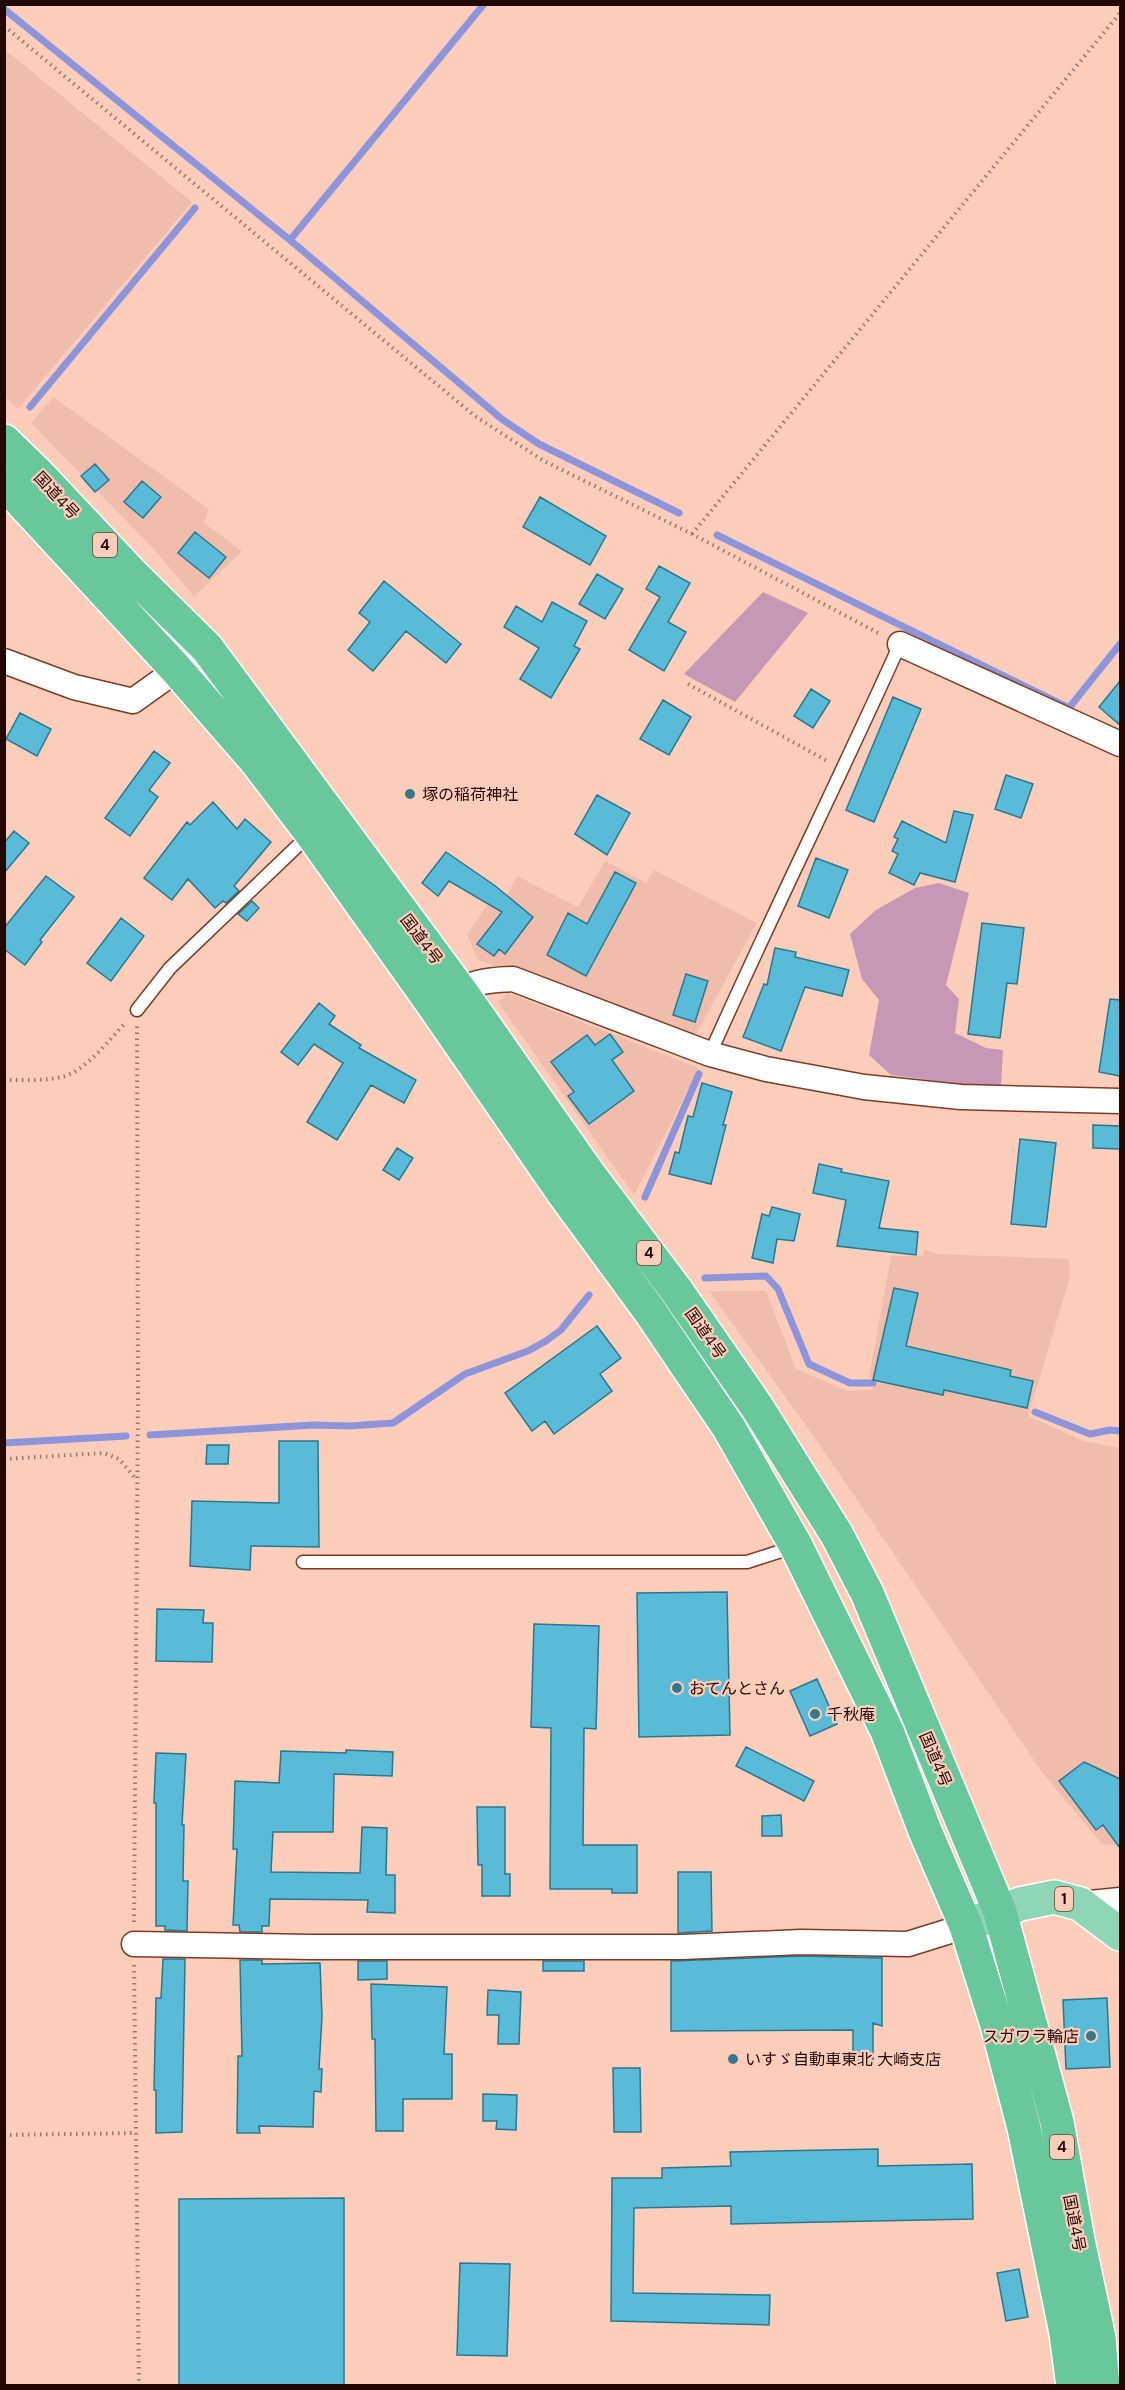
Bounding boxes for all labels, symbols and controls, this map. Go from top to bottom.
street label: 国道4号 [29,467,84,524]
road number: 4 [93,533,117,557]
place label: 塚の稲荷神社 [422,784,518,805]
marker: 塚の稲荷神社 [403,787,417,801]
street label: 国道4号 [396,910,447,969]
road number: 4 [637,1241,661,1265]
street label: 国道4号 [680,1304,731,1363]
place label: おてんとさん [689,1678,785,1699]
marker: おてんとさん [670,1681,684,1695]
place label: 千秋庵 [827,1704,875,1725]
marker: 千秋庵 [808,1707,822,1721]
street label: 国道4号 [915,1729,956,1790]
road number: 1 [1055,1887,1073,1911]
place label: スガワラ輪店 [983,2026,1079,2047]
marker: スガワラ輪店 [1084,2029,1098,2043]
place label: いすゞ自動車東北 大崎支店 [745,2049,941,2070]
marker: いすゞ自動車東北 大崎支店 [726,2052,740,2066]
road number: 4 [1050,2135,1074,2159]
street label: 国道4号 [1059,2193,1090,2253]

